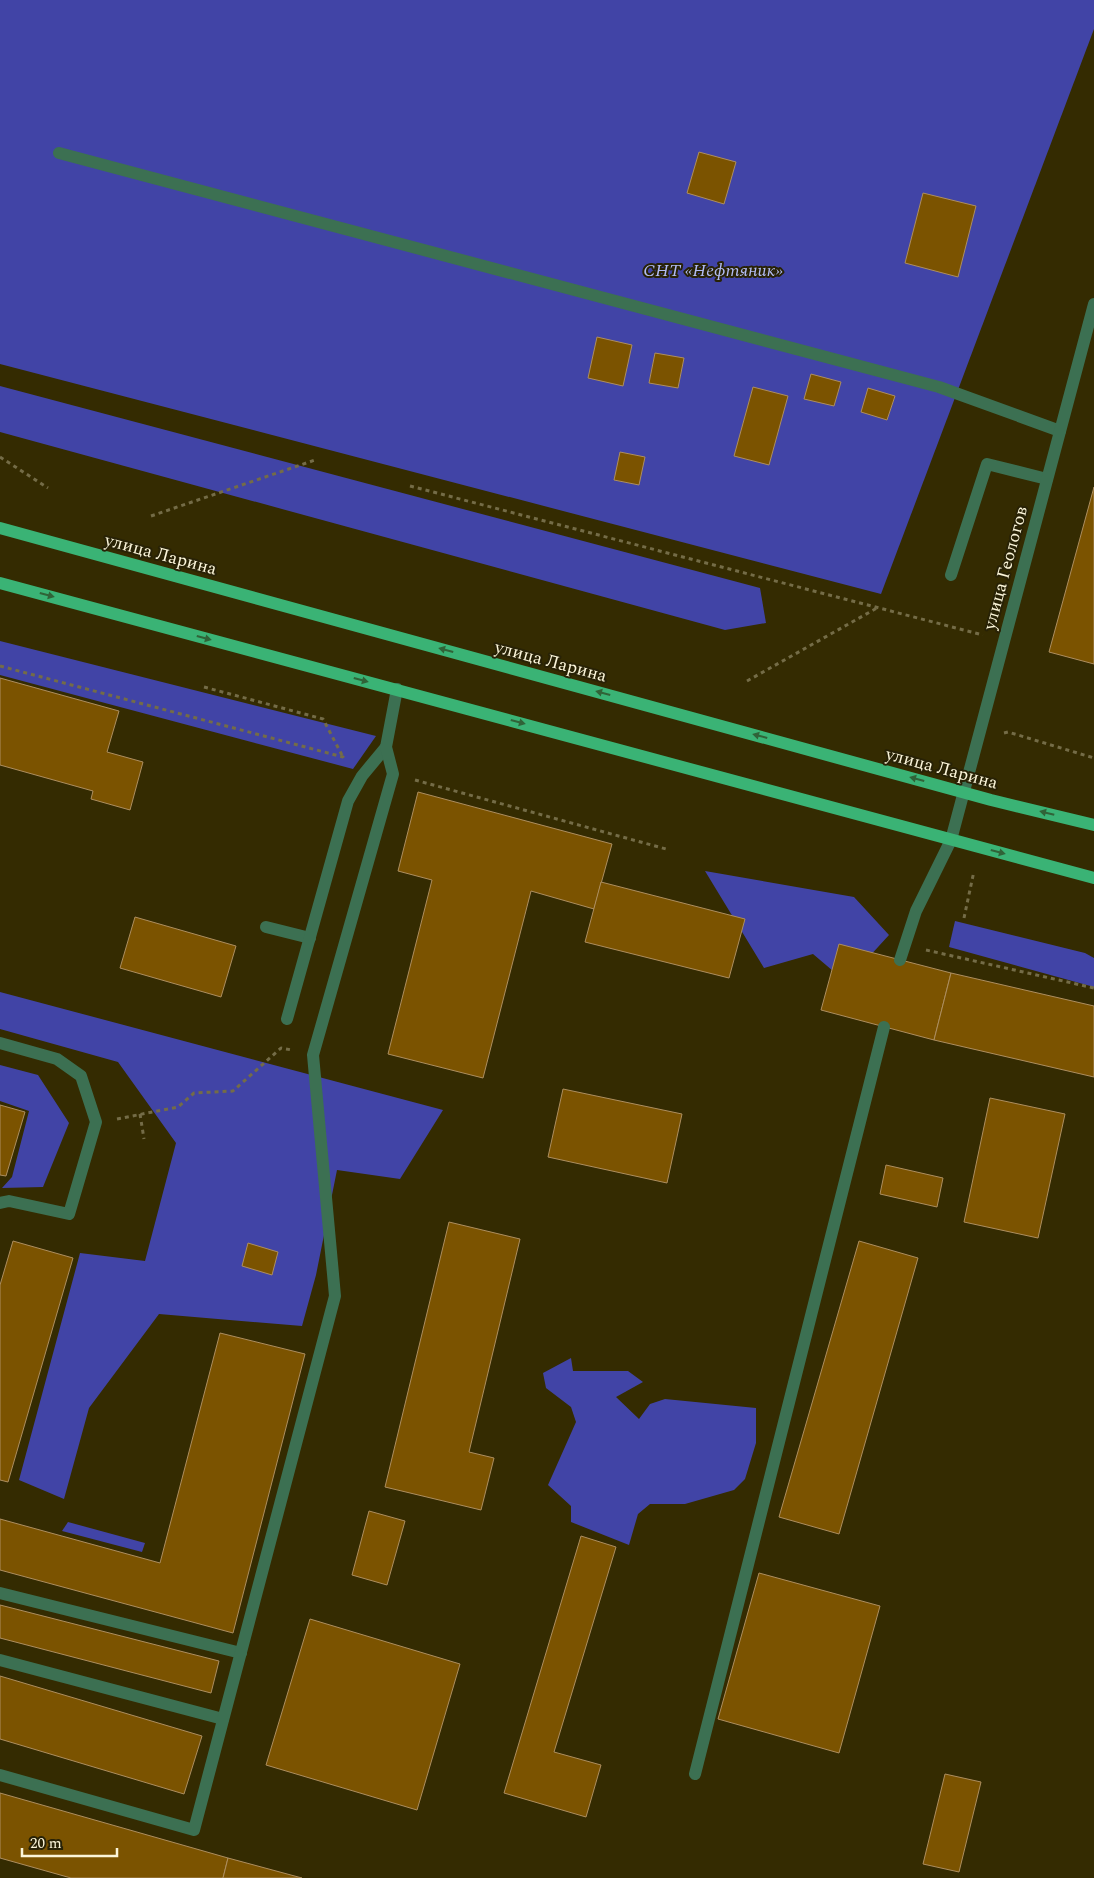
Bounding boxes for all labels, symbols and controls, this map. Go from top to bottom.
park label: СНТ «Нефтяник» [643,257,783,284]
street label: улица Геологов [976,503,1035,634]
street label: улица Ларина [101,526,220,582]
one-way arrow [40,592,55,600]
street label: улица Ларина [491,633,610,689]
one-way arrow [197,634,212,642]
one-way arrow [439,646,454,654]
one-way arrow [354,676,369,684]
one-way arrow [596,689,611,697]
one-way arrow [510,718,525,726]
one-way arrow [752,732,767,740]
street label: улица Ларина [882,740,1001,796]
one-way arrow [909,774,924,782]
one-way arrow [1039,809,1054,817]
one-way arrow [990,849,1005,857]
scale bar [22,1826,118,1858]
text: 20 m [30,1832,62,1855]

